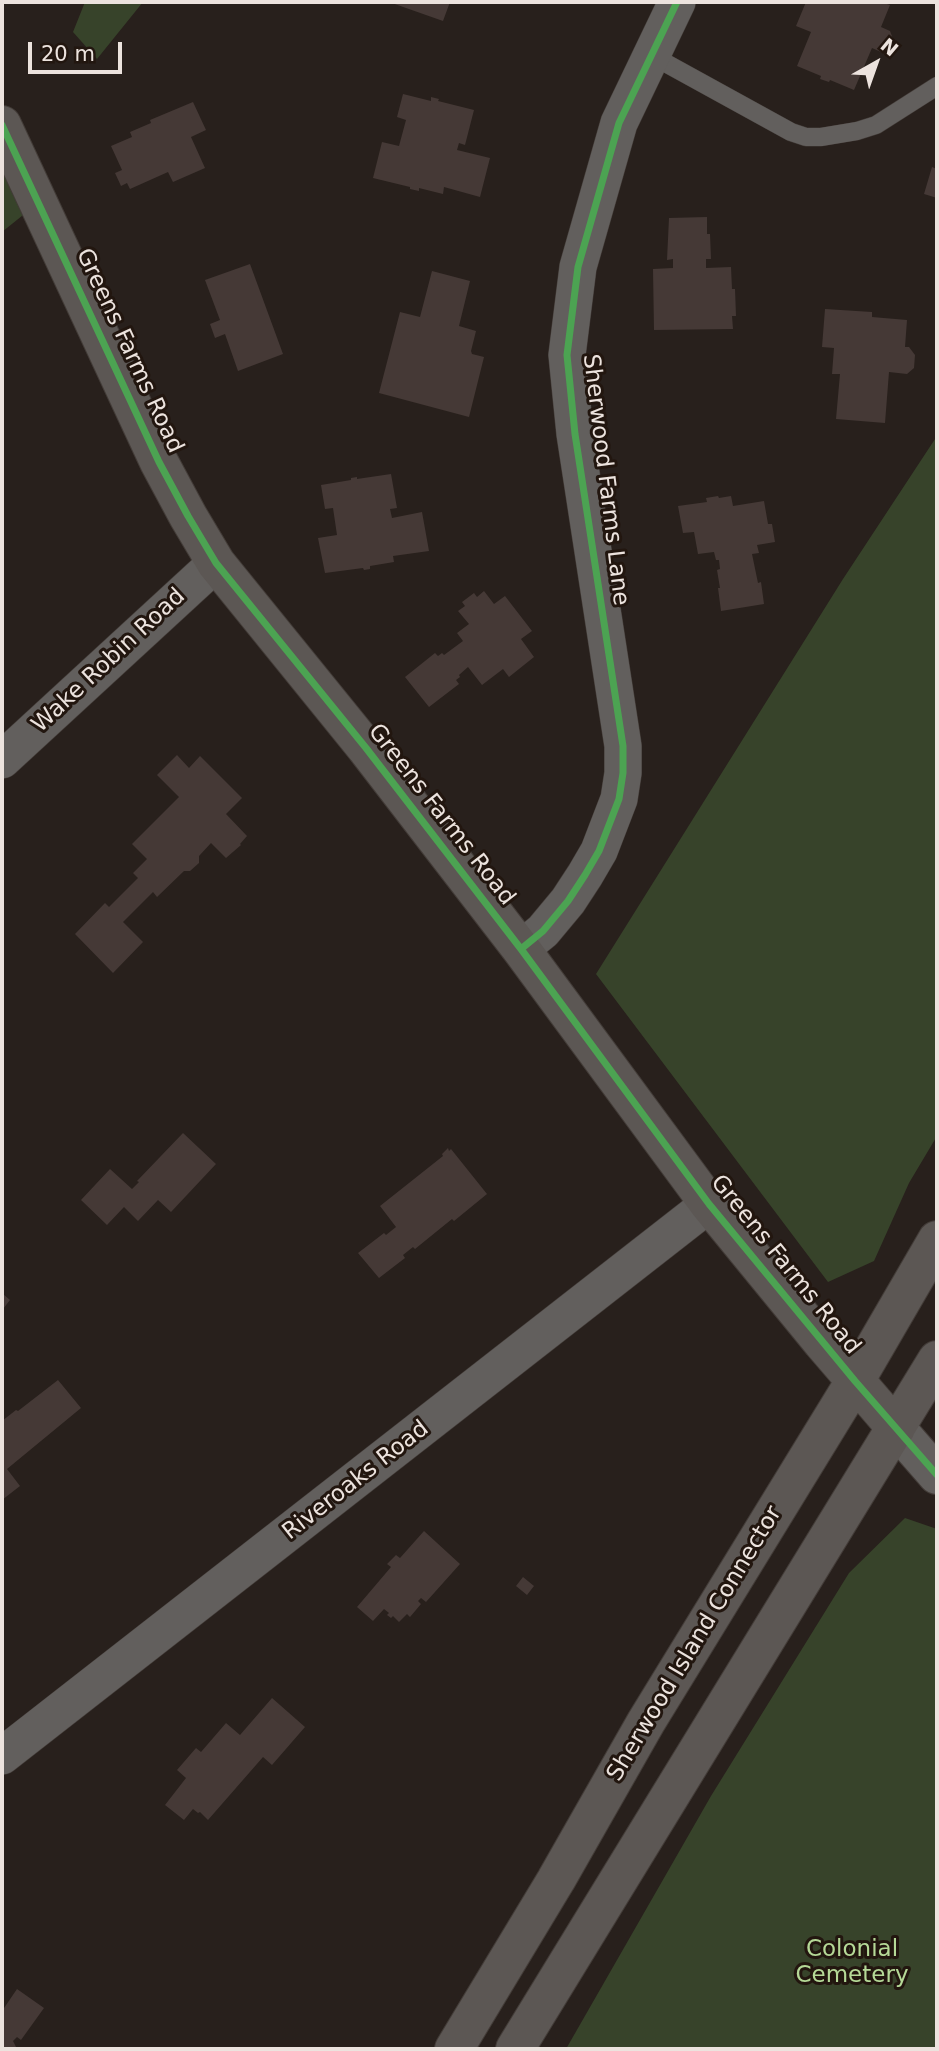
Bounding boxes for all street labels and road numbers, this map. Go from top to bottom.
street label: Greens Farms Road [69,244,189,458]
street label: Sherwood Farms Lane [576,353,634,607]
street label: Wake Robin Road [27,583,191,739]
street label: Greens Farms Road [362,719,520,911]
street label: Greens Farms Road [704,1170,866,1360]
street label: Riveroaks Road [278,1415,434,1547]
street label: Sherwood Island Connector [602,1501,788,1787]

